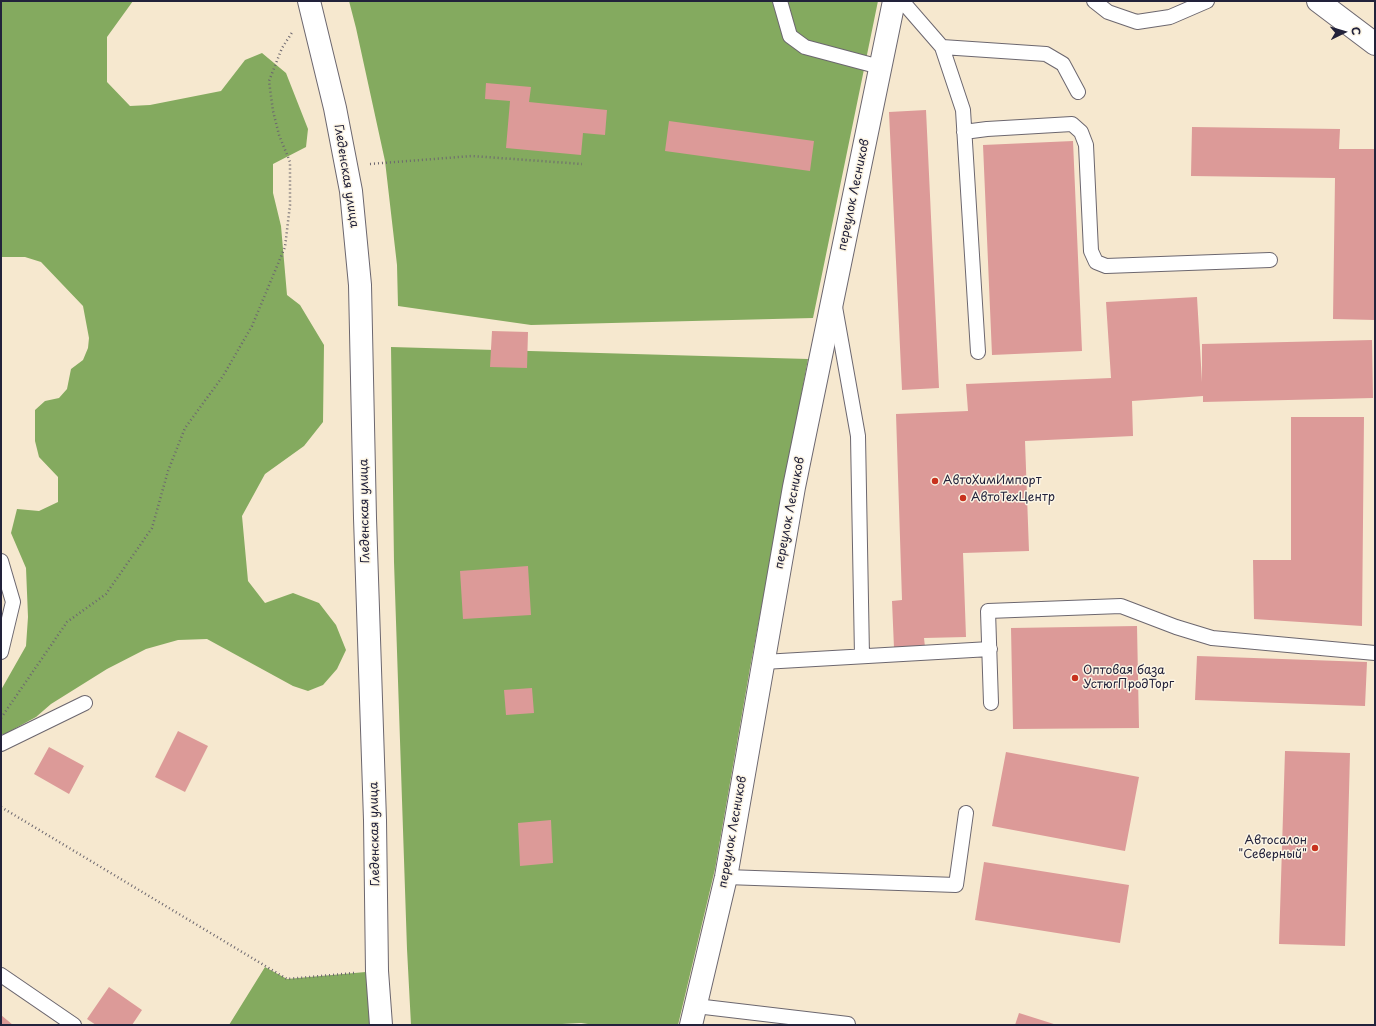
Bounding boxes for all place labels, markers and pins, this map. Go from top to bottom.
place label: АвтоХимИмпорт [943,474,1041,488]
marker: АвтоХимИмпорт [930,476,940,486]
place label: АвтоТехЦентр [971,491,1055,505]
marker: АвтоТехЦентр [958,493,968,503]
place label: Оптовая база УстюгПродТорг [1083,664,1174,692]
marker: Оптовая база УстюгПродТорг [1070,673,1080,683]
place label: Автосалон "Северный" [1238,834,1307,862]
marker: Автосалон "Северный" [1310,843,1320,853]

